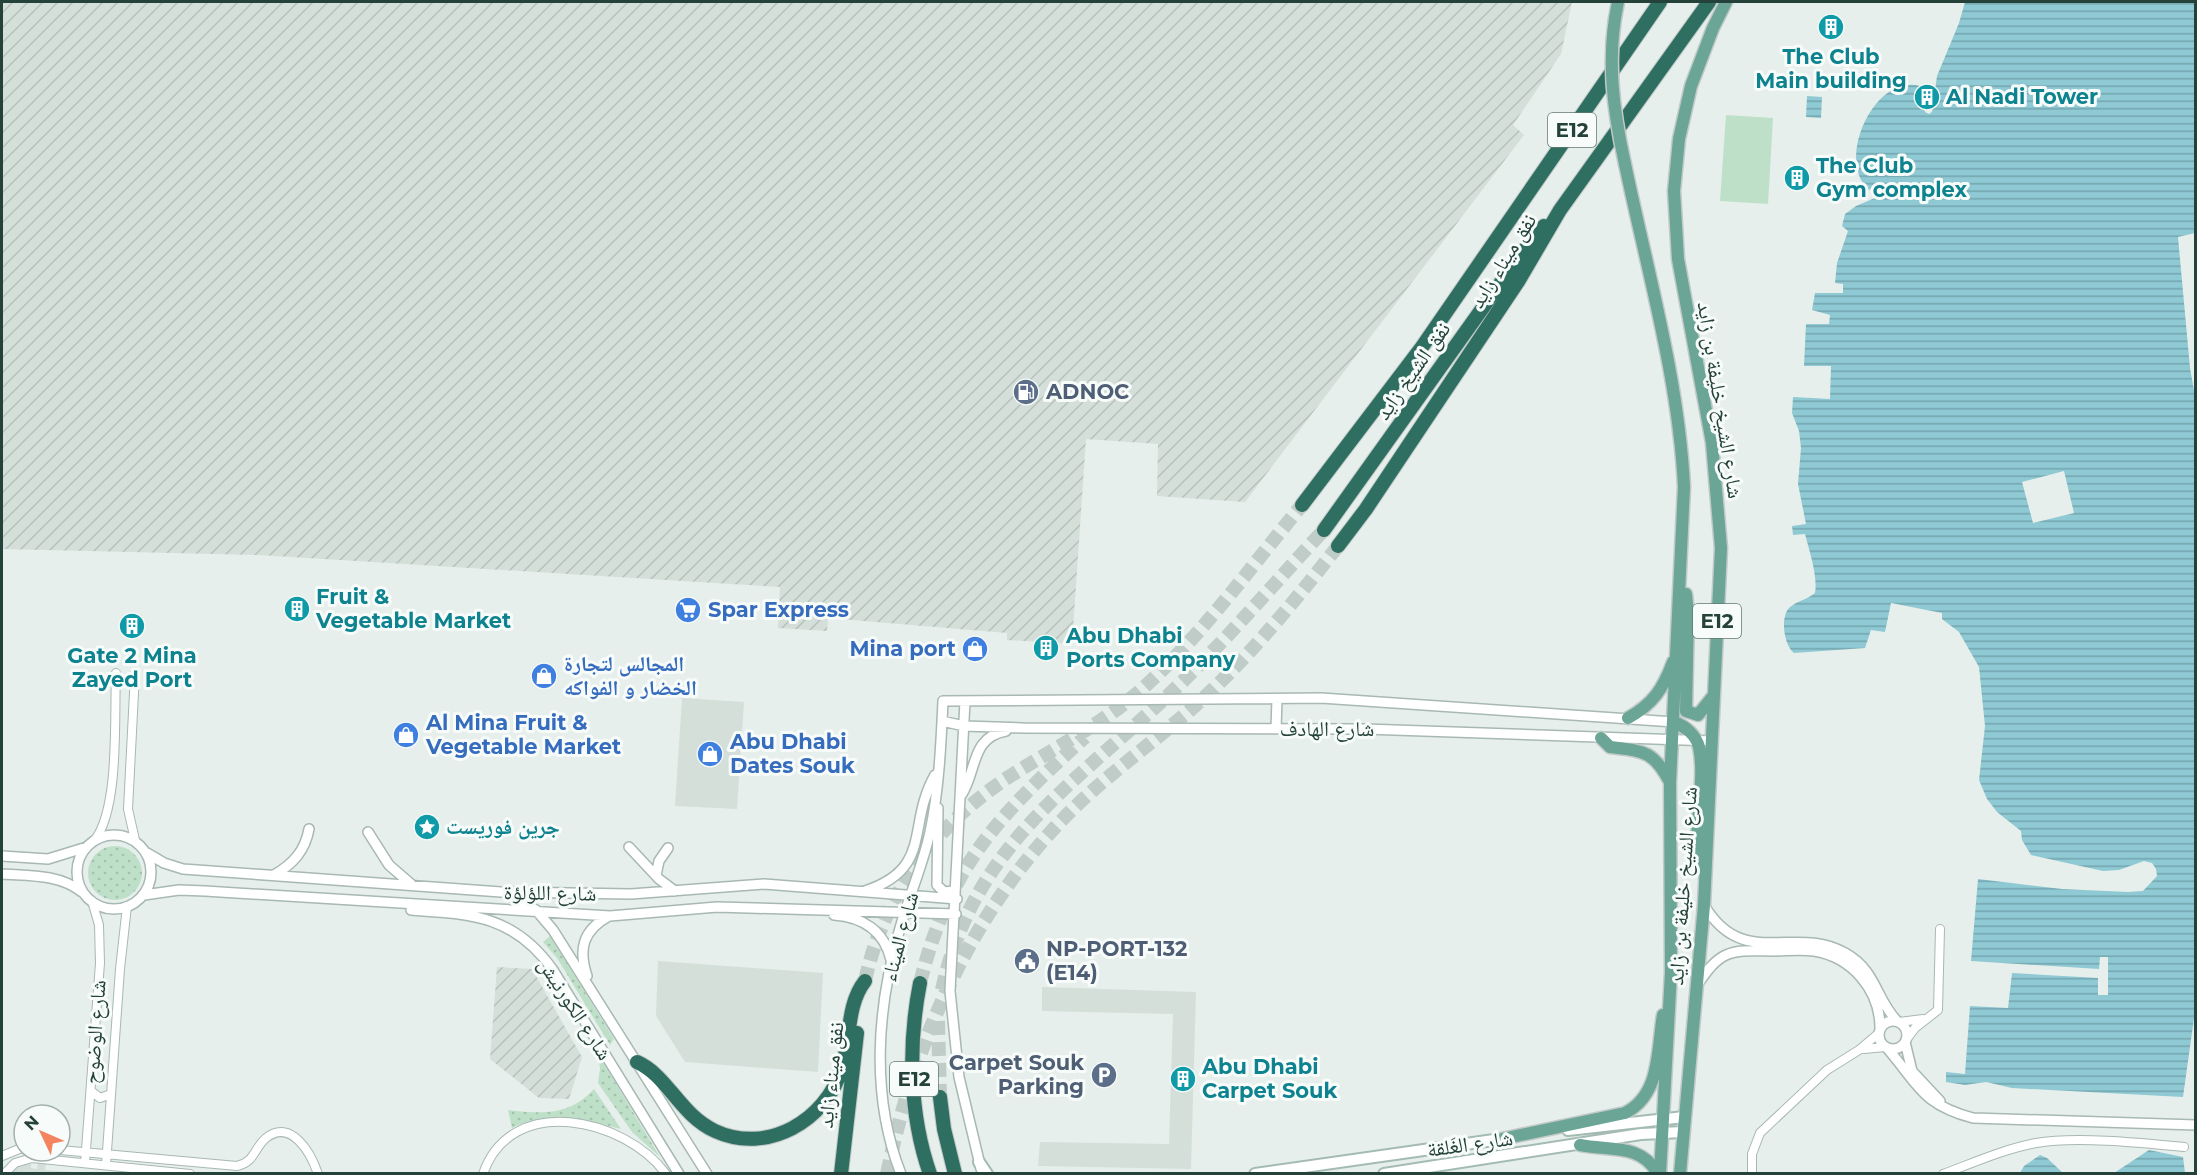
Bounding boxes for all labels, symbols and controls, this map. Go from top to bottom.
building icon: The Club Main building [1816,12,1846,42]
place label: The Club Main building [1755,44,1907,93]
building icon: Al Nadi Tower [1912,82,1942,112]
place label: Al Nadi Tower [1945,84,2098,109]
road number: E12 [1548,113,1596,147]
place label: The Club Gym complex [1816,153,1968,202]
building icon: The Club Gym complex [1782,163,1812,193]
street label: نفق ميناء زايد [1464,209,1542,313]
street label: شارع الشيخ خليفة بن زايد [1692,300,1748,500]
street label: نفق الشيخ زايد [1370,317,1456,425]
fuel station icon: ADNOC [1011,377,1041,407]
place label: ADNOC [1045,379,1129,404]
place label: Fruit & Vegetable Market [315,584,511,633]
building icon: Fruit & Vegetable Market [282,594,312,624]
supermarket icon: Spar Express [673,595,703,625]
place label: Spar Express [708,597,849,622]
road number: E12 [1693,604,1741,638]
building icon: Gate 2 Mina Zayed Port [117,611,147,641]
place label: Abu Dhabi Ports Company [1065,623,1236,672]
building icon: Abu Dhabi Ports Company [1031,633,1061,663]
shop icon: Mina port [960,634,990,664]
place label: Mina port [849,636,956,661]
place label: Gate 2 Mina Zayed Port [67,643,197,692]
place label: المجالس لتجارة الخضار و الفواكه [564,651,697,700]
shop icon: المجالس لتجارة الخضار و الفواكه [529,661,559,691]
place label: Al Mina Fruit & Vegetable Market [425,710,621,759]
street label: شارع الهادف [1280,716,1374,742]
shop icon: Al Mina Fruit & Vegetable Market [391,720,421,750]
place label: Abu Dhabi Dates Souk [729,729,855,778]
shop icon: Abu Dhabi Dates Souk [695,739,725,769]
street label: شارع الشيخ خليفة بن زايد [1663,786,1703,986]
place icon: جرين فوريست [412,812,442,842]
place label: جرين فوريست [446,814,560,840]
street label: شارع اللؤلؤة [503,879,597,907]
street label: شارع الميناء [876,889,924,985]
place label: NP-PORT-132 (E14) [1046,936,1188,985]
public building icon: NP-PORT-132 (E14) [1012,946,1042,976]
street label: شارع الكورنيش [532,953,618,1065]
street label: شارع الوضوح [78,979,112,1085]
street label: نفق ميناء زايد [813,1021,849,1129]
place label: Carpet Souk Parking [949,1050,1084,1099]
place label: Abu Dhabi Carpet Souk [1201,1054,1337,1103]
parking icon: Carpet Souk Parking [1089,1060,1119,1090]
road number: E12 [890,1062,938,1096]
building icon: Abu Dhabi Carpet Souk [1168,1064,1198,1094]
north arrow [12,1103,72,1163]
text: N [20,1112,43,1134]
street label: شارع الغَلقة [1425,1125,1515,1163]

